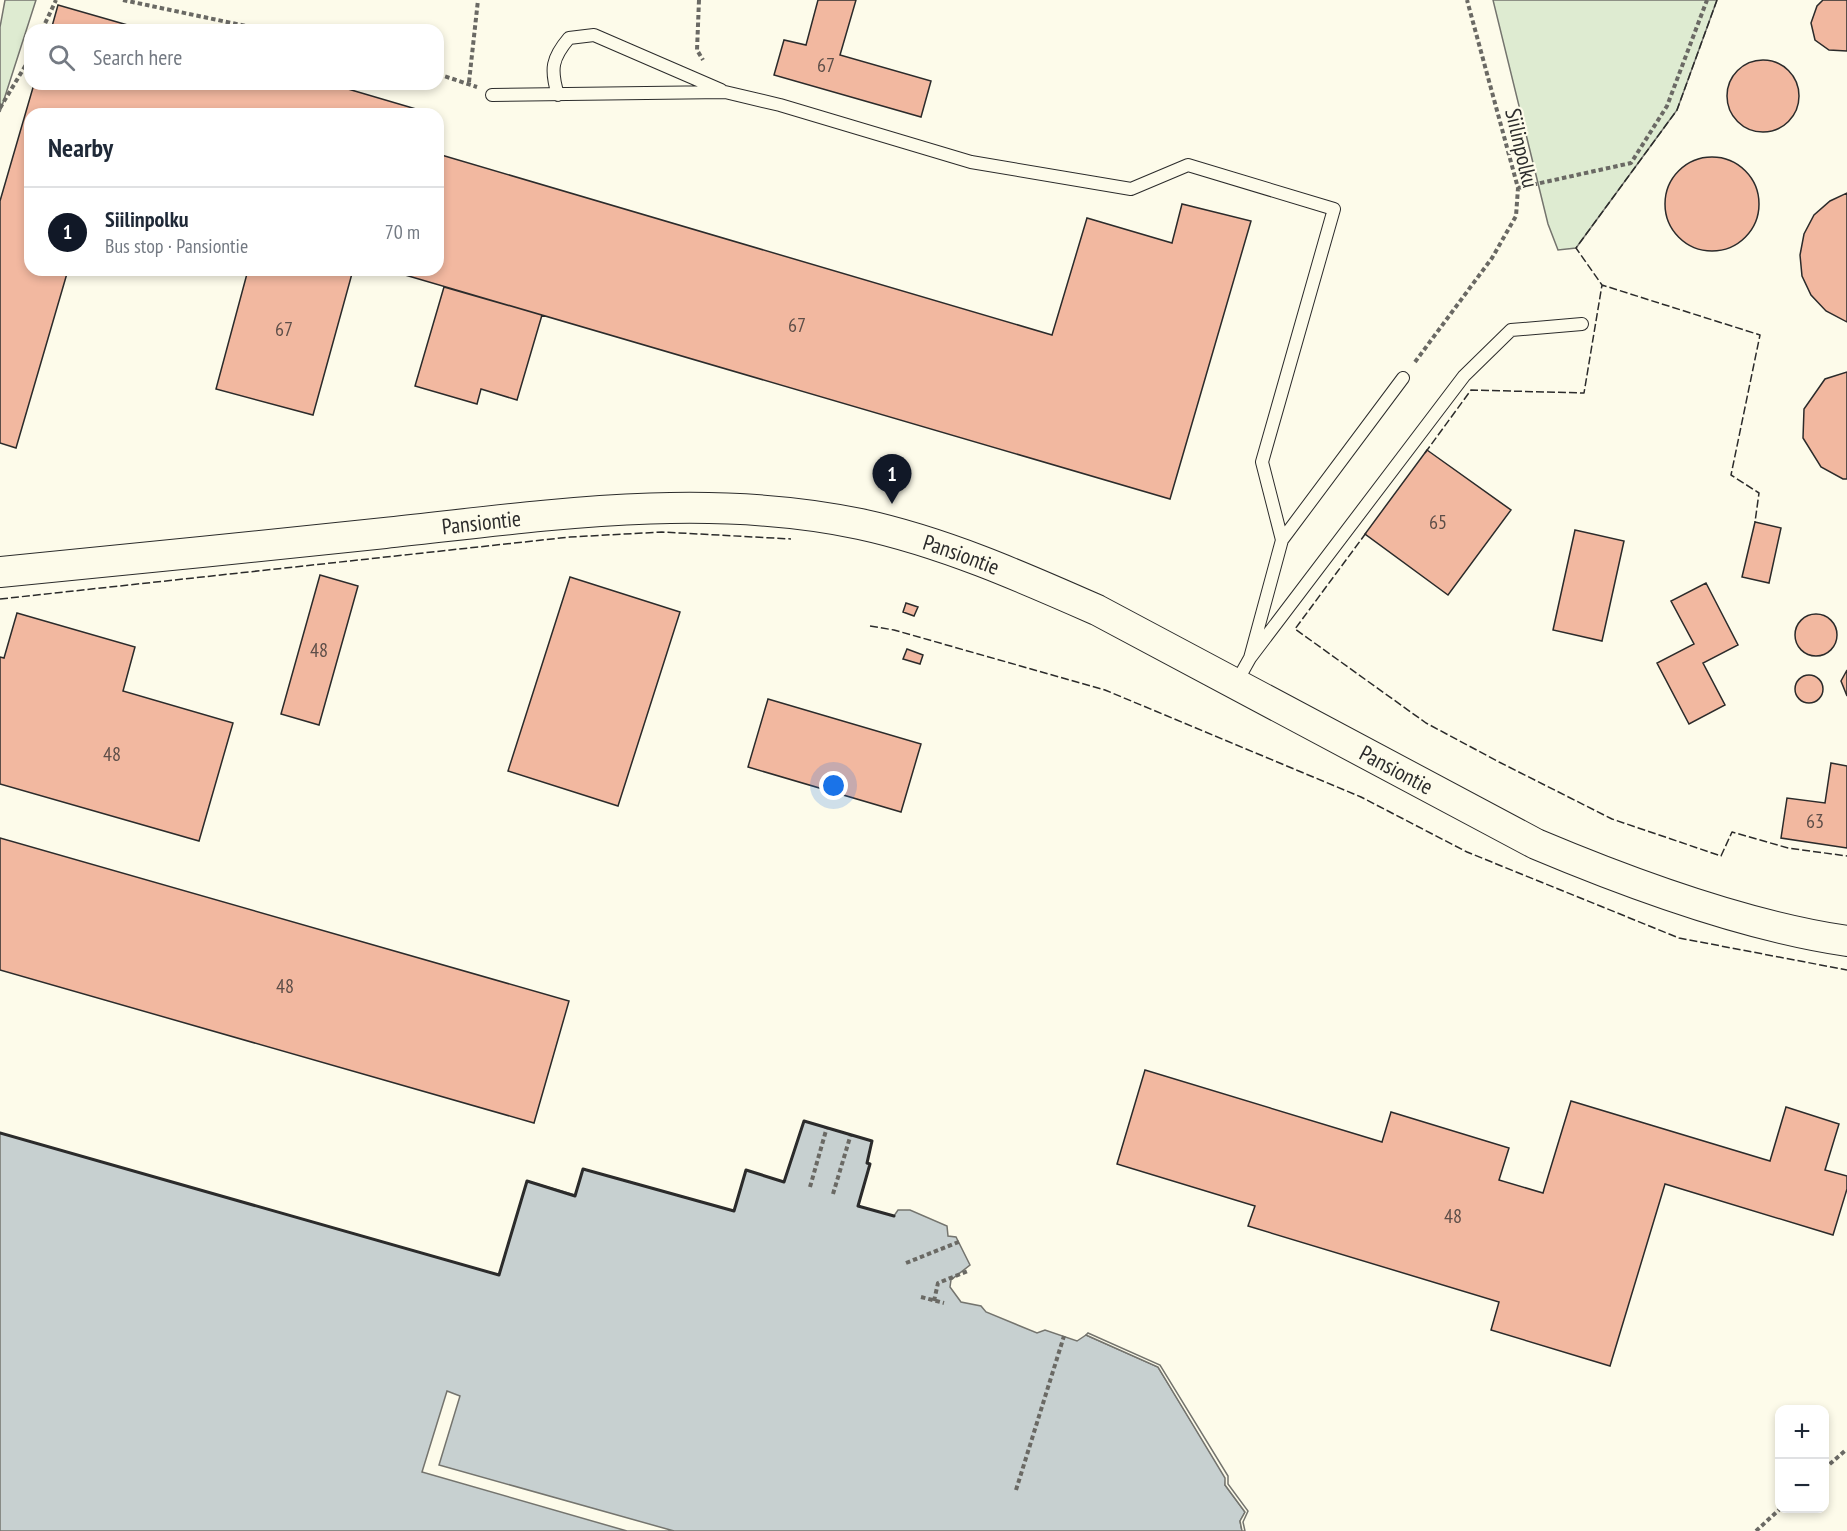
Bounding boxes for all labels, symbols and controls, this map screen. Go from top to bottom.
search box [24,24,444,90]
icon: search [45,41,78,74]
text: Search here [93,43,182,71]
house number: 67 [817,52,835,78]
street label: Siilinpolku [1499,105,1545,191]
text: Nearby [48,131,113,164]
text: Siilinpolku [105,205,189,233]
text: 1 [63,219,72,245]
text: 70 m [385,219,420,245]
text: Bus stop · Pansiontie [105,233,248,259]
house number: 67 [788,312,806,338]
house number: 67 [275,316,293,342]
pin: 1 [872,454,912,504]
street label: Pansiontie [440,504,522,541]
house number: 65 [1429,509,1447,535]
street label: Pansiontie [920,528,1004,581]
house number: 48 [310,637,328,663]
street label: Pansiontie [1355,739,1438,801]
house number: 48 [103,741,121,767]
your location [819,771,848,800]
house number: 63 [1806,808,1824,834]
house number: 48 [276,973,294,999]
house number: 48 [1444,1203,1462,1229]
map controls [1775,1405,1829,1513]
button: + [1775,1405,1829,1459]
button: − [1775,1459,1829,1513]

